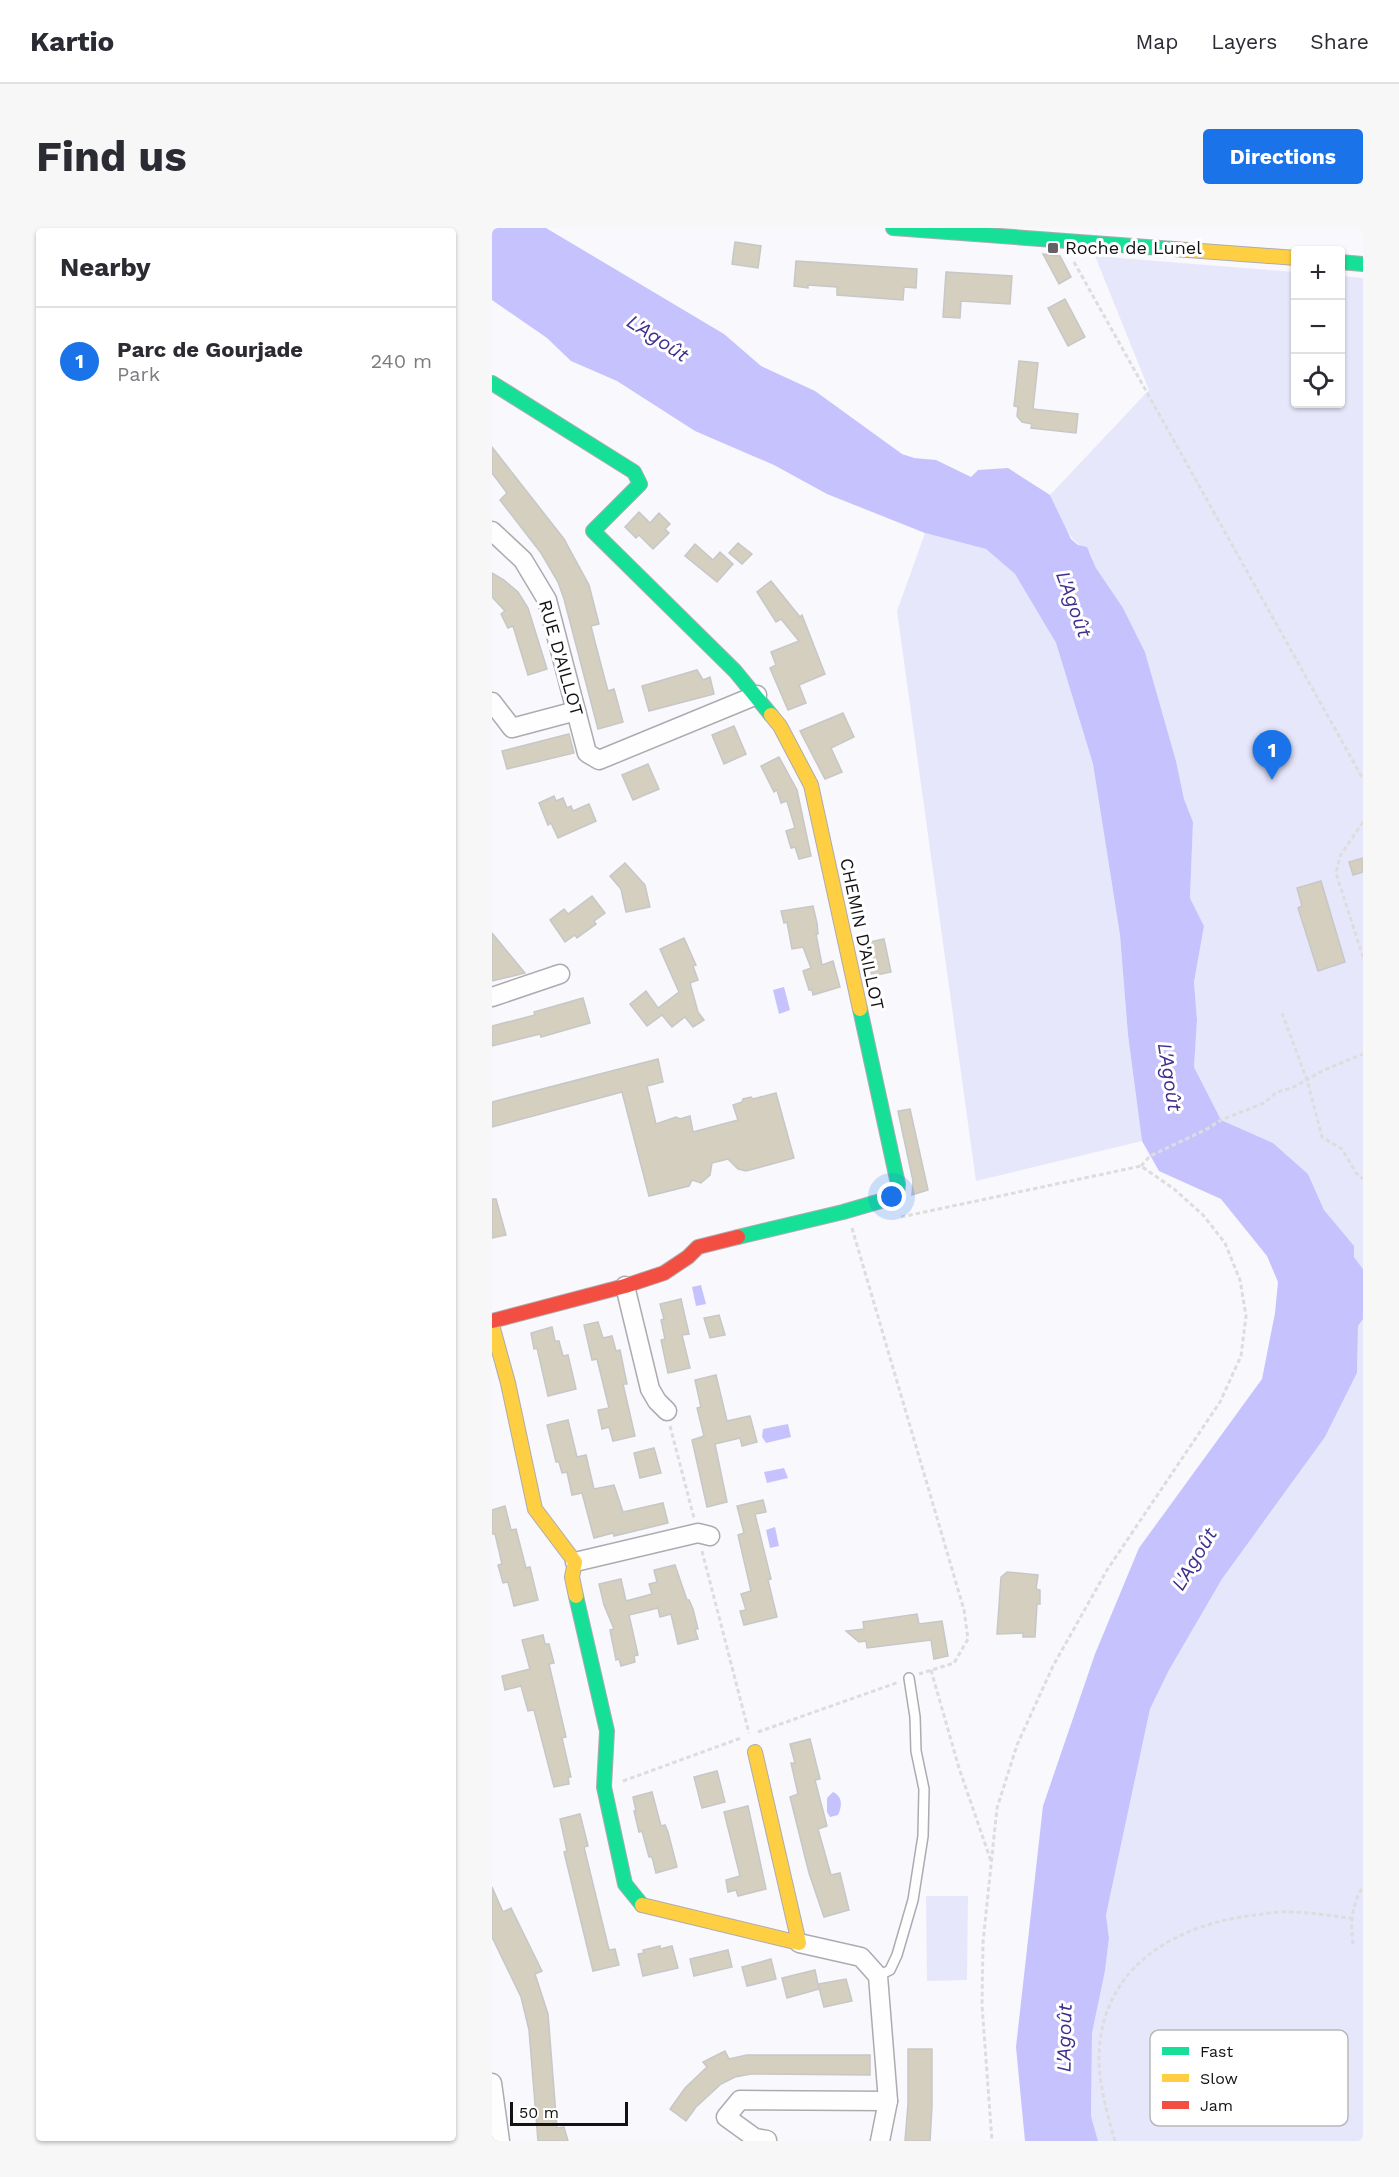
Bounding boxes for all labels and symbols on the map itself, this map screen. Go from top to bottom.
place label: Roche de Lunel [1065,237,1202,258]
marker: Roche de Lunel [1046,241,1060,255]
water label: L'Agoût [623,309,694,367]
water label: L'Agoût [1051,568,1097,641]
street label: RUE D'AILLOT [535,597,588,719]
pin: 1 [1252,730,1292,780]
street label: CHEMIN D'AILLOT [836,856,889,1012]
water label: L'Agoût [1153,1041,1187,1114]
your location [877,1182,906,1211]
water label: L'Agoût [1166,1522,1223,1595]
water label: L'Agoût [1051,2002,1077,2073]
legend [1150,2030,1348,2126]
text: Fast [1200,2042,1233,2061]
text: Slow [1200,2069,1238,2088]
text: Jam [1200,2096,1233,2115]
scale bar [510,2099,628,2126]

